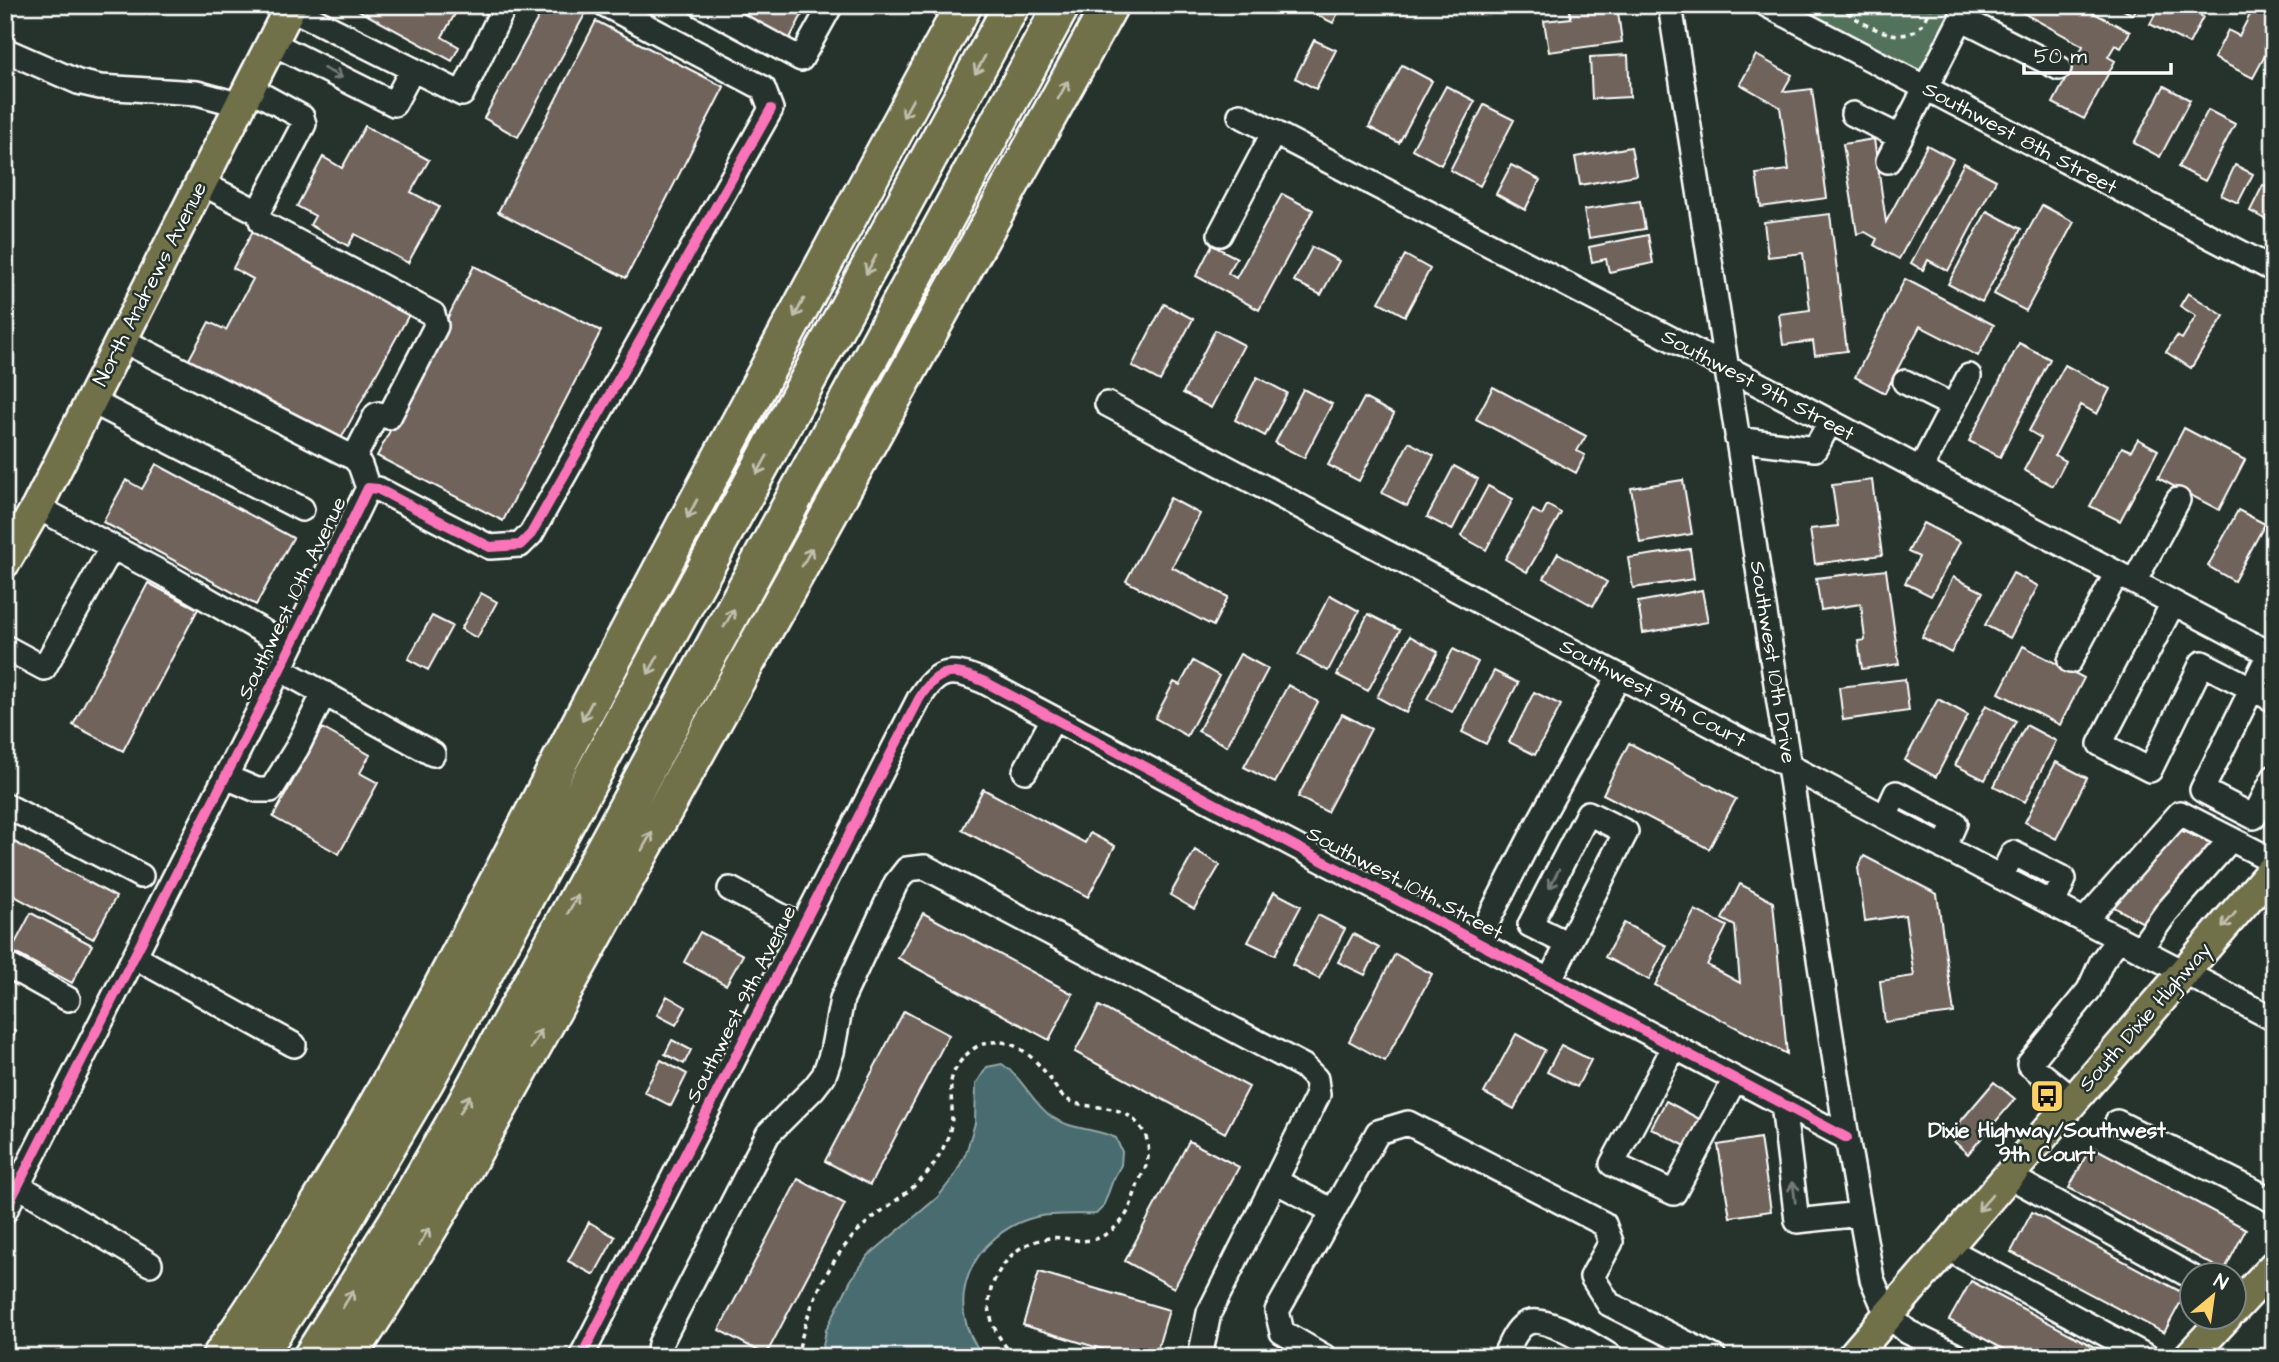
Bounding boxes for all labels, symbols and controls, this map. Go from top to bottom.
scale bar [2024,32,2170,76]
text: 50 m [2034,42,2088,71]
one-way arrow [973,54,986,75]
one-way arrow [322,67,343,81]
street label: Southwest 8th Street [1918,74,2123,202]
one-way arrow [1057,80,1071,100]
one-way arrow [901,97,914,118]
street label: North Andrews Avenue [86,177,214,391]
one-way arrow [864,254,877,275]
one-way arrow [792,297,806,318]
street label: Southwest 9th Street [1656,322,1860,448]
one-way arrow [755,454,768,475]
street label: Southwest 10th Avenue [230,492,354,704]
one-way arrow [685,498,699,519]
one-way arrow [800,547,814,567]
street label: Southwest 10th Drive [1743,559,1803,765]
one-way arrow [723,608,736,629]
street label: Southwest 9th Court [1555,632,1752,755]
one-way arrow [646,654,660,674]
one-way arrow [579,700,593,720]
street label: Southwest 10th Street [1302,819,1509,947]
one-way arrow [640,831,654,851]
one-way arrow [1547,868,1560,889]
one-way arrow [567,894,580,915]
street label: Southwest 9th Avenue [679,900,803,1108]
one-way arrow [2221,910,2237,928]
street label: South Dixie Highway [2072,936,2220,1099]
one-way arrow [530,1029,543,1050]
bus stop icon: Dixie Highway/Southwest 9th Court [2028,1077,2066,1115]
one-way arrow [459,1094,472,1115]
place label: Dixie Highway/Southwest 9th Court [1928,1116,2166,1169]
one-way arrow [1787,1181,1800,1203]
one-way arrow [1977,1194,1993,1212]
one-way arrow [417,1227,431,1247]
north arrow [2178,1260,2248,1330]
text: N [2209,1268,2232,1297]
one-way arrow [342,1290,356,1310]

